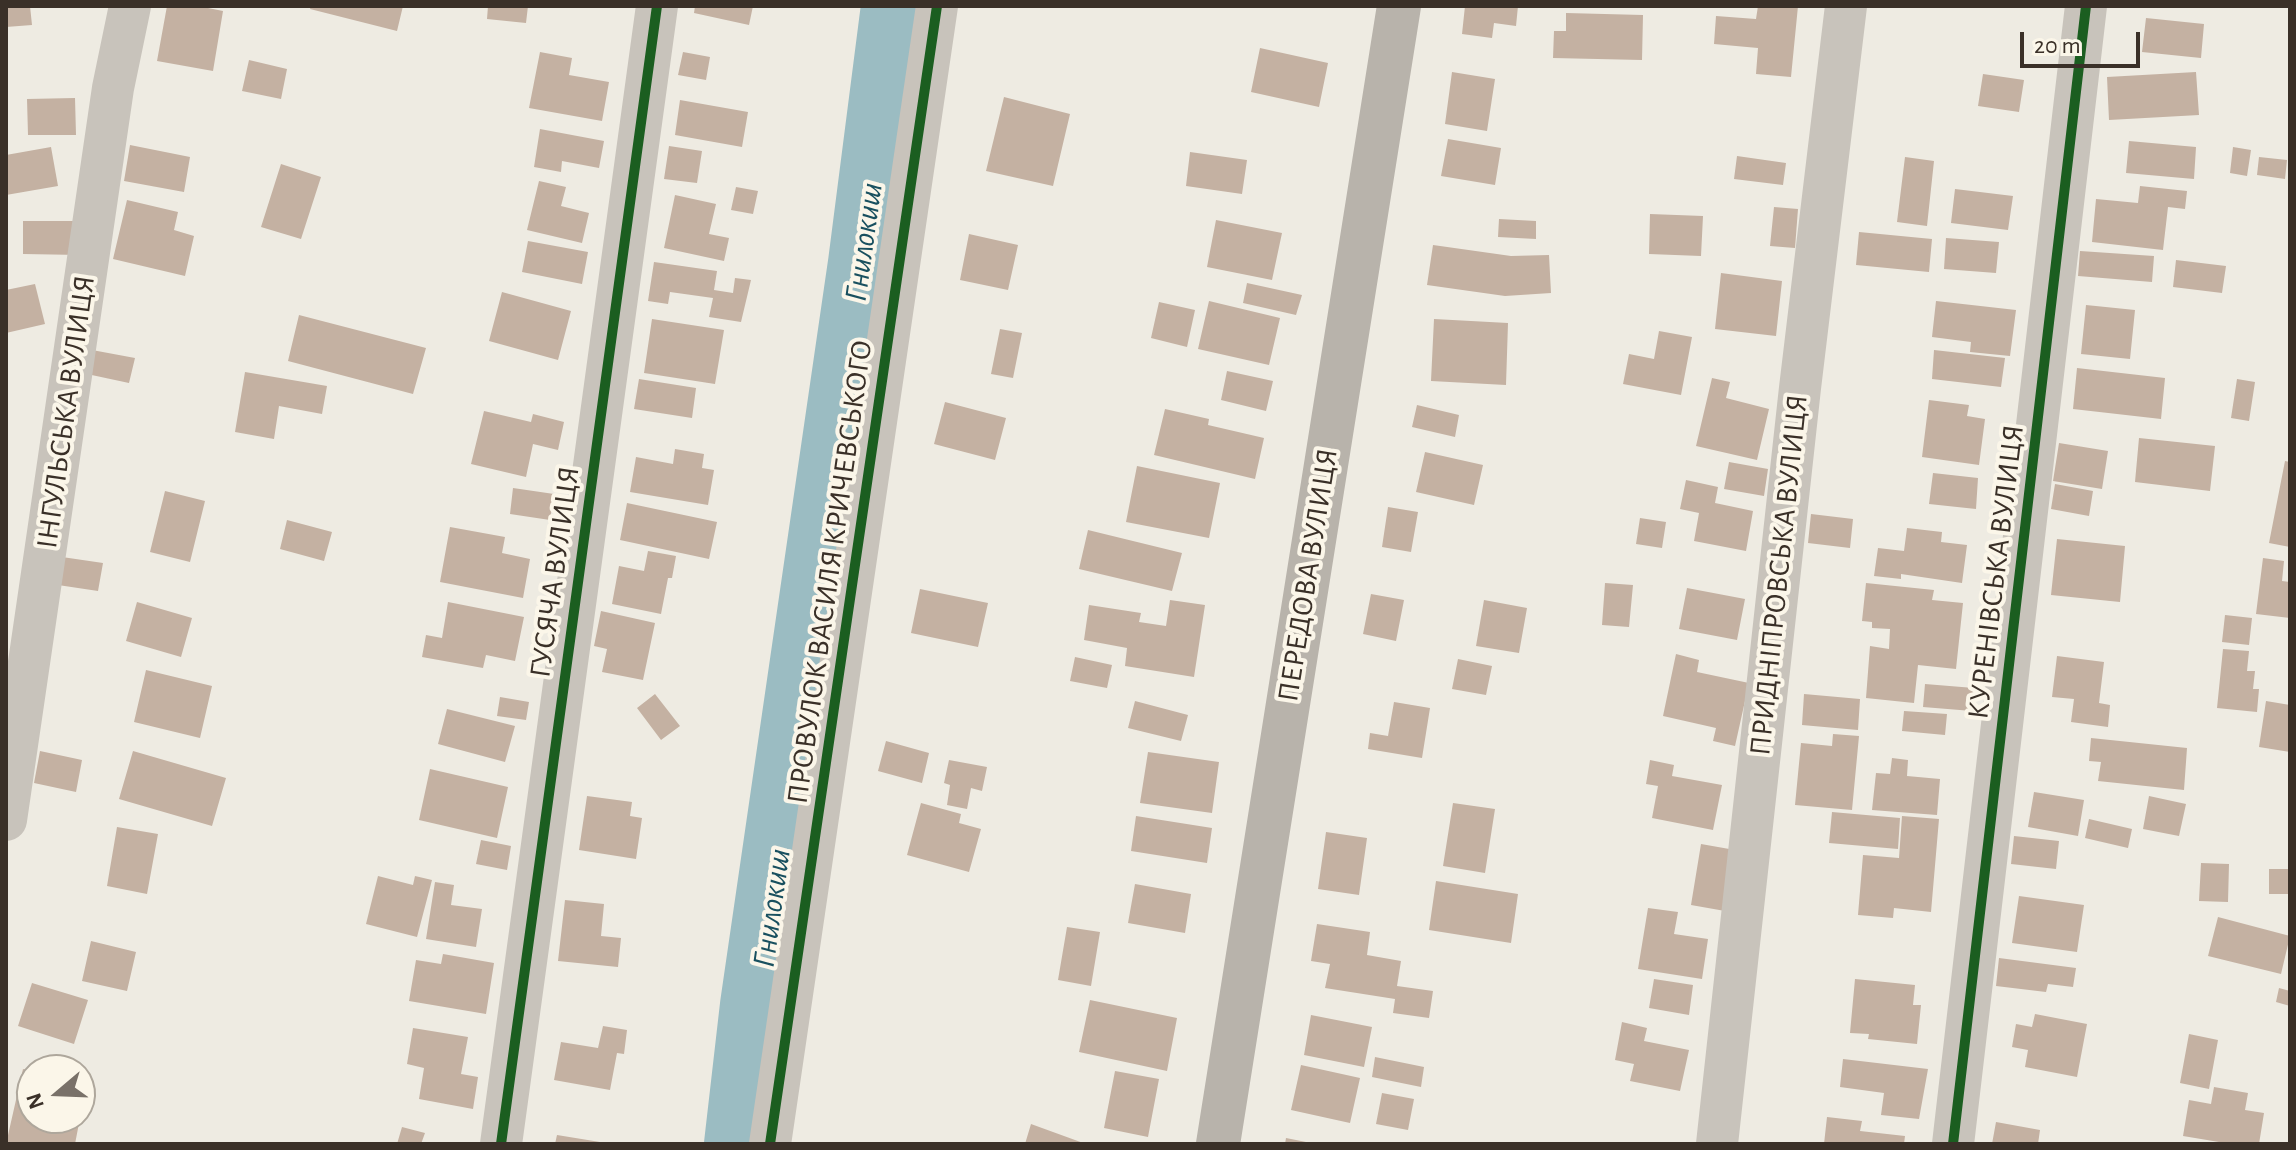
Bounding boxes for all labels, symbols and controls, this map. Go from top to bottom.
scale bar [2024,16,2144,66]
text: 20 m [2034,34,2081,58]
water label: Гнилокиш [837,180,891,304]
street label: ІНГУЛЬСЬКА ВУЛИЦЯ [29,273,103,551]
street label: ПРОВУЛОК ВАСИЛЯ КРИЧЕВСЬКОГО [780,338,880,806]
street label: ПРИДНІПРОВСЬКА ВУЛИЦЯ [1742,393,1816,757]
street label: КУРЕНІВСЬКА ВУЛИЦЯ [1960,423,2032,721]
street label: ПЕРЕДОВА ВУЛИЦЯ [1270,446,1346,704]
street label: ГУСЯЧА ВУЛИЦЯ [522,464,588,680]
water label: Гнилокиш [745,846,799,970]
north arrow [16,1054,96,1134]
text: N [22,1090,48,1112]

